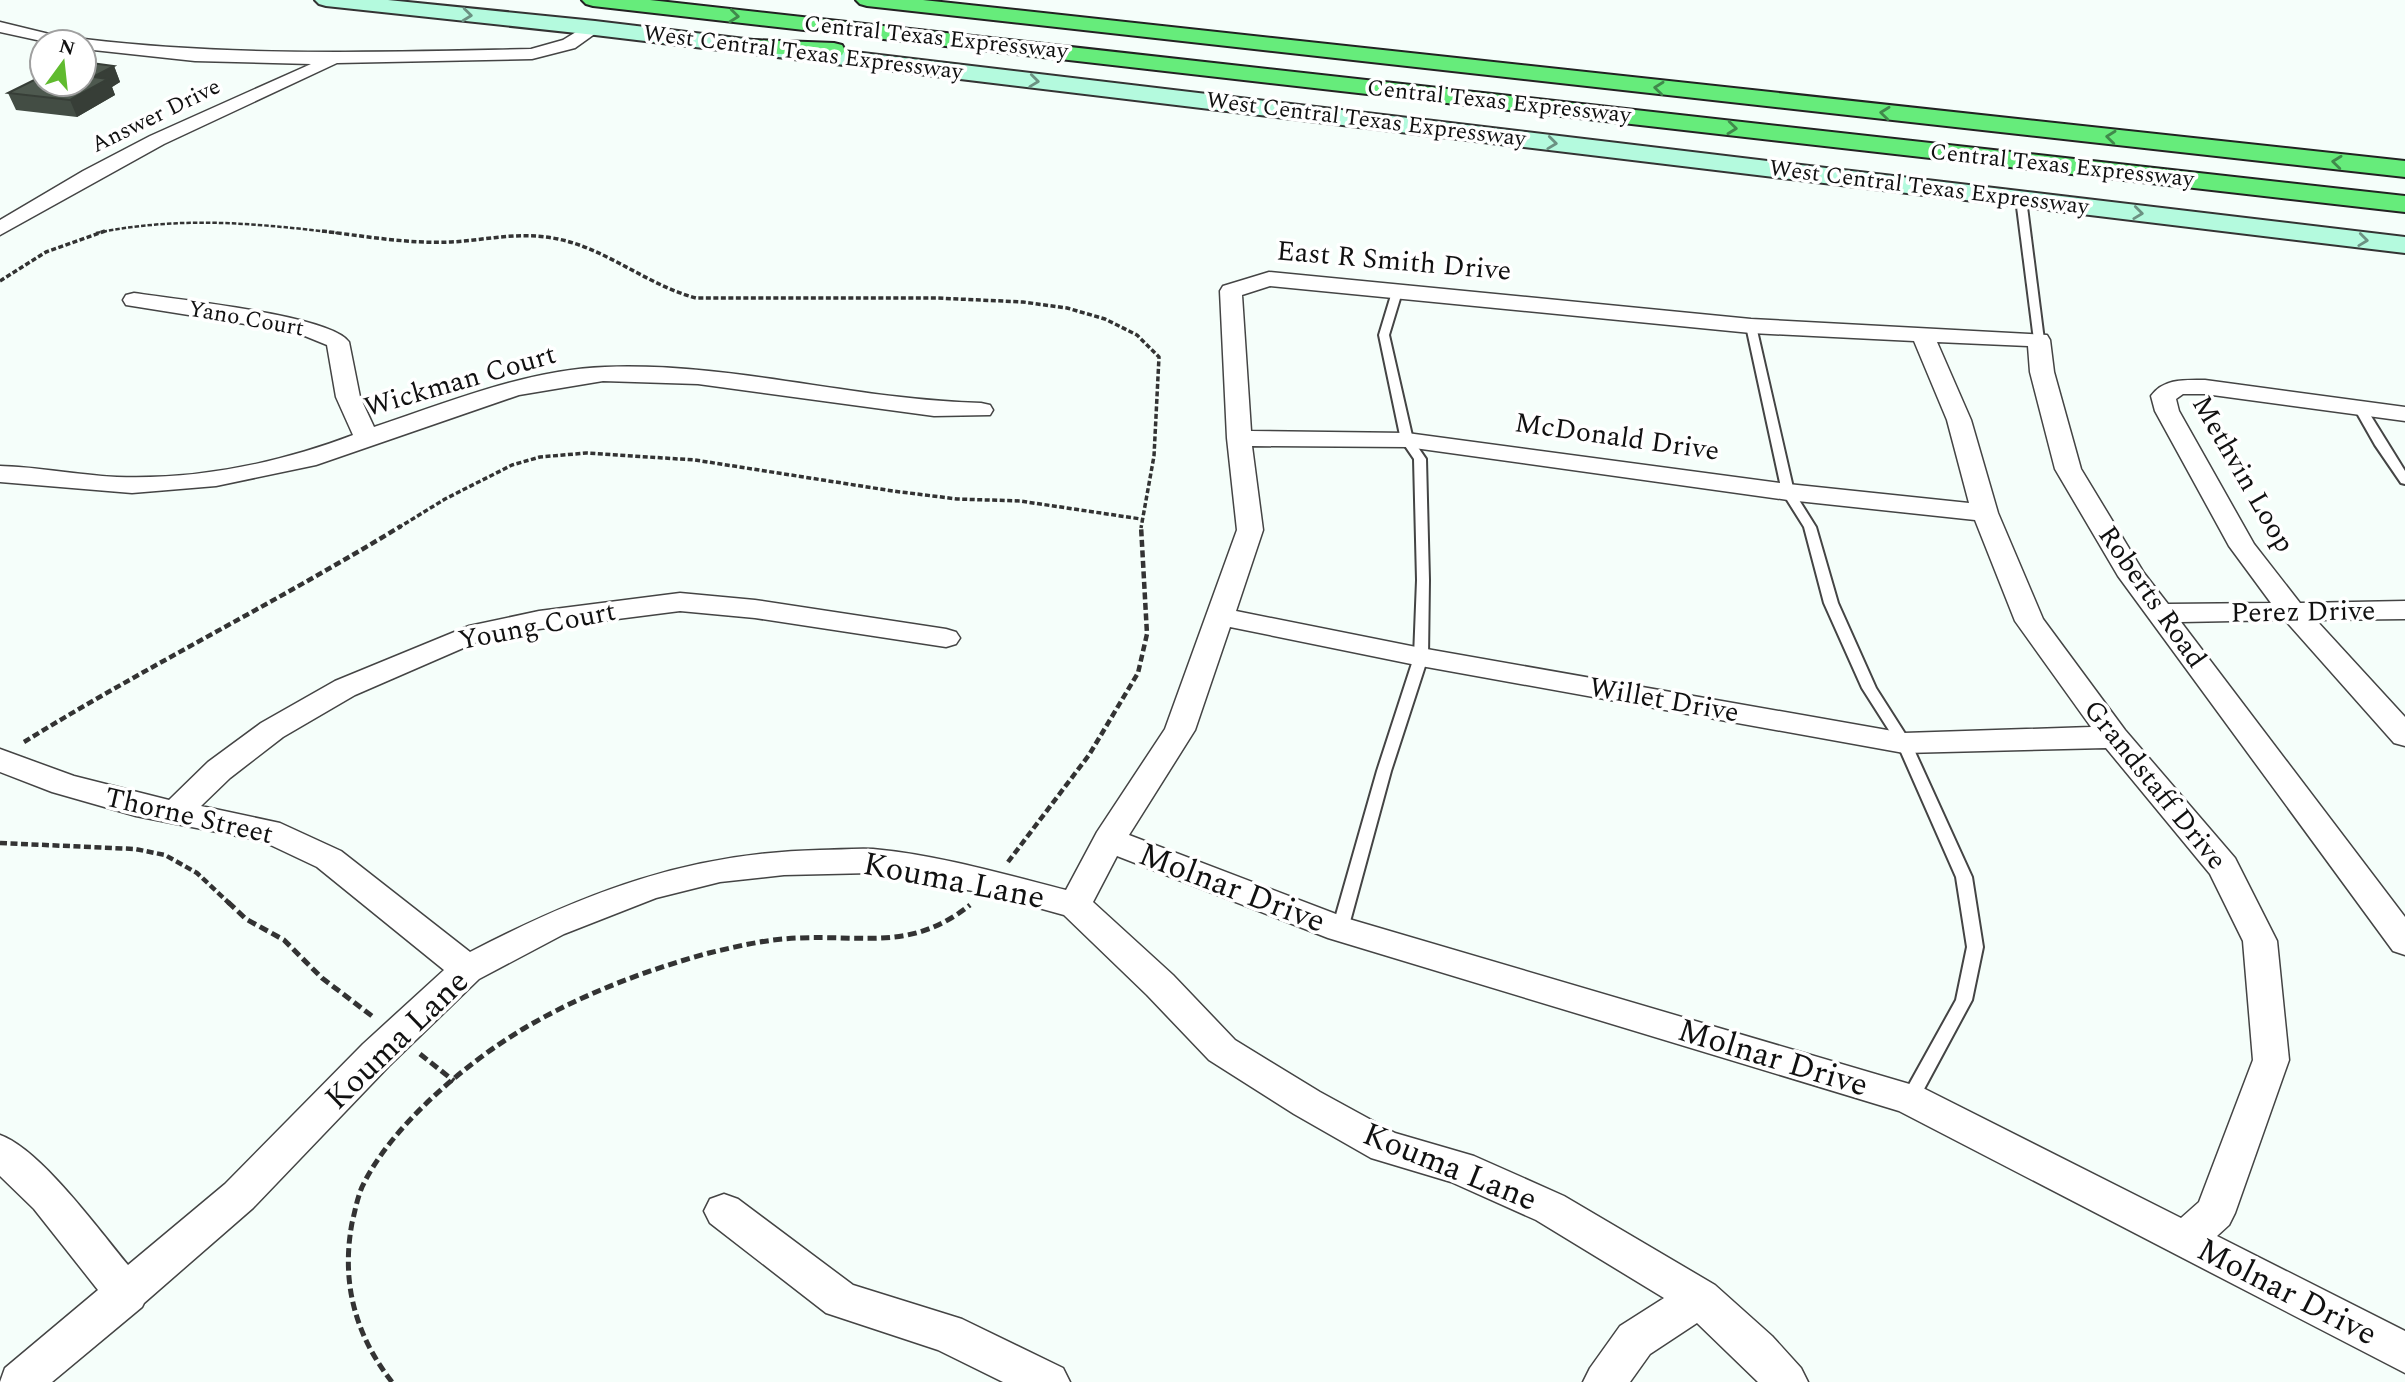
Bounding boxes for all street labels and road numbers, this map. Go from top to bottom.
street label: Central Texas Expressway [802,7,1071,69]
street label: West Central Texas Expressway [641,16,966,90]
street label: Answer Drive [85,70,227,162]
street label: Central Texas Expressway [1365,71,1634,133]
street label: West Central Texas Expressway [1204,83,1529,157]
street label: Central Texas Expressway [1928,135,2197,197]
street label: West Central Texas Expressway [1767,151,2092,225]
street label: East R Smith Drive [1275,229,1513,293]
street label: Yano Court [185,292,307,346]
street label: Wickman Court [359,333,561,429]
street label: Methvin Loop [2180,387,2306,561]
street label: McDonald Drive [1512,401,1722,473]
street label: Roberts Road [2087,517,2217,677]
street label: Perez Drive [2230,589,2376,635]
street label: Young Court [455,590,620,662]
street label: Willet Drive [1586,666,1742,734]
street label: Grandstaff Drive [2073,690,2237,880]
street label: Thorne Street [100,776,278,856]
street label: Molnar Drive [1131,829,1333,947]
street label: Kouma Lane [859,839,1049,923]
street label: Kouma Lane [313,958,481,1122]
street label: Molnar Drive [1672,1005,1874,1111]
street label: Kouma Lane [1355,1109,1545,1225]
street label: Molnar Drive [2188,1225,2386,1359]

